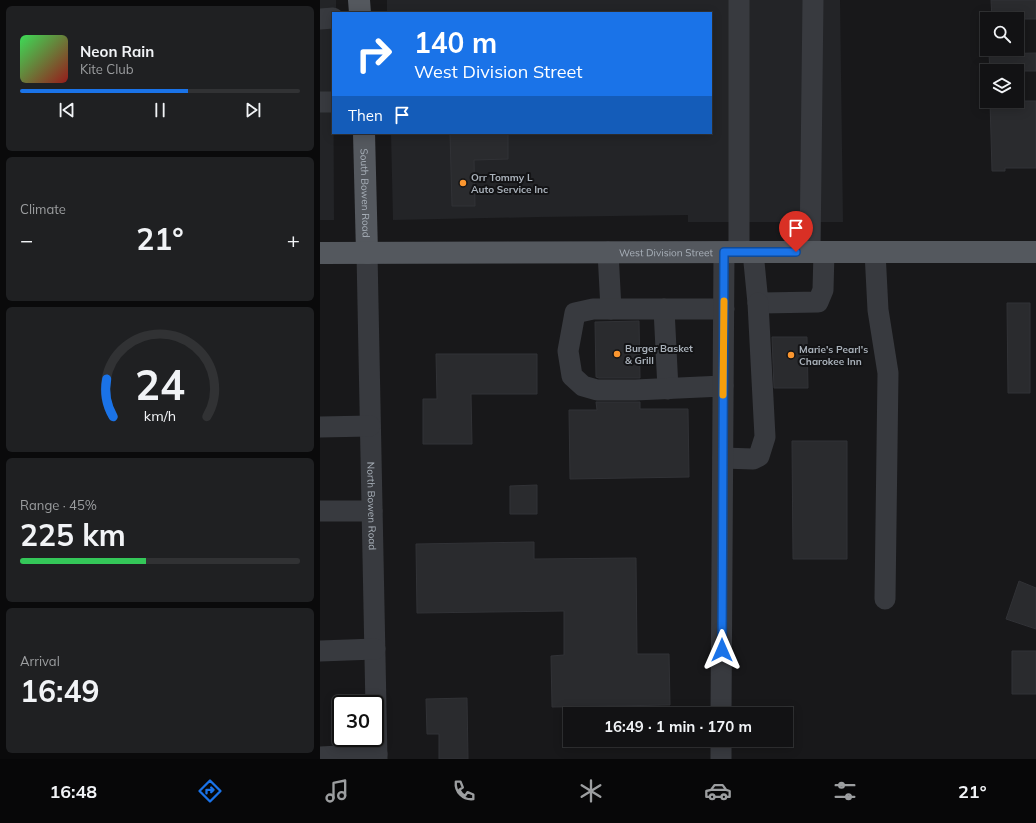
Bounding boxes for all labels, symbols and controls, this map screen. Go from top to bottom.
map controls [980,12,1024,108]
button: search [980,12,1024,56]
text: 140 m [414,25,497,60]
icon: right [348,28,400,80]
text: Neon Rain [80,42,154,61]
text: West Division Street [414,60,583,83]
text: Kite Club [80,61,134,77]
button: layers [980,64,1024,108]
icon: previous [56,99,78,121]
icon: pause [149,99,171,121]
icon: next [242,99,264,121]
icon: arrive [391,104,413,126]
text: Then [348,106,383,125]
street label: South Bowen Road [358,148,373,238]
place label: Orr Tommy L Auto Service Inc [471,171,548,196]
marker: Orr Tommy L Auto Service Inc [458,178,468,188]
text: Climate [20,201,66,217]
pin [779,211,813,252]
icon: arrive [785,217,807,239]
text: 21° [136,220,184,258]
text: − [20,226,33,254]
text: + [287,226,300,254]
street label: West Division Street [619,246,713,259]
place label: Burger Basket & Grill [625,342,693,367]
place label: Marie's Pearl's Charokee Inn [799,343,868,368]
marker: Burger Basket & Grill [612,349,622,359]
marker: Marie's Pearl's Charokee Inn [786,350,796,360]
text: 24 [135,358,185,410]
text: km/h [144,407,176,425]
street label: North Bowen Road [365,461,379,550]
text: Range · 45% [20,497,97,513]
text: 225 km [20,516,126,554]
position arrow [701,629,743,671]
text: Arrival [20,653,60,669]
text: 16:49 [20,672,99,710]
speed limit sign: 30 [332,695,384,747]
text: 16:49 · 1 min · 170 m [604,717,752,736]
icon: directions [196,777,224,805]
icon: music [323,777,351,805]
icon: phone [450,777,478,805]
icon: climate [577,777,605,805]
icon: car [704,777,732,805]
icon: filters [831,777,859,805]
text: 16:48 [49,780,97,803]
text: 21° [958,780,986,803]

